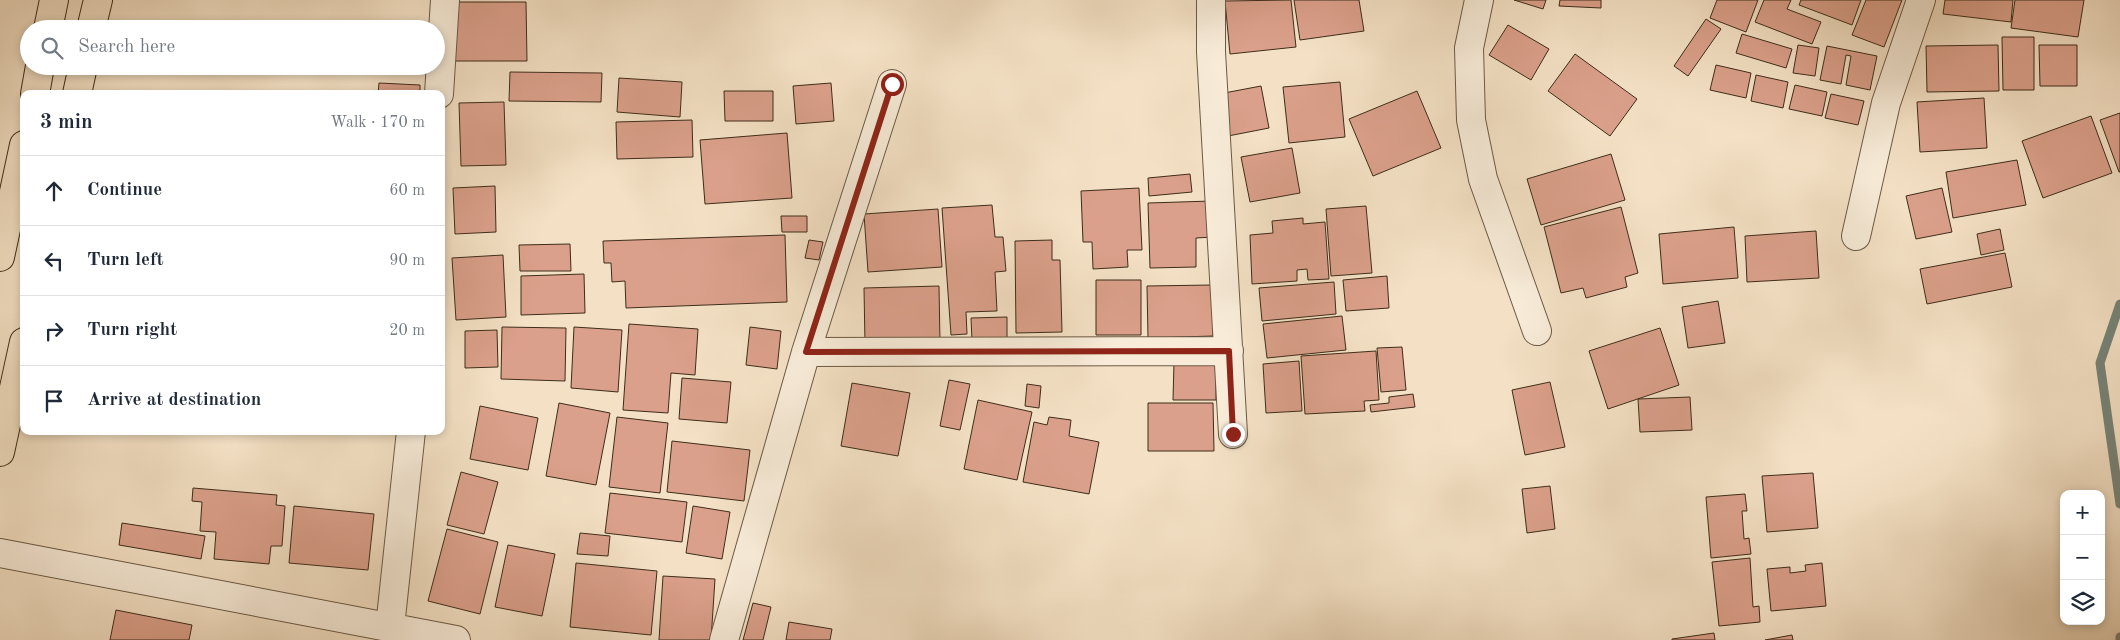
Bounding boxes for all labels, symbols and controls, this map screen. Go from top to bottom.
search box [20,20,445,75]
icon: search [38,34,66,62]
text: Search here [78,38,175,57]
route start [881,73,904,96]
text: 3 min [40,112,93,133]
text: Walk · 170 m [330,115,425,131]
icon: ahead [40,177,68,205]
text: Continue [87,181,162,200]
text: 60 m [389,183,425,199]
icon: left [40,247,68,275]
text: Turn left [87,251,164,270]
text: 90 m [389,253,425,269]
icon: right [40,317,68,345]
text: Turn right [87,321,177,340]
text: 20 m [389,323,425,339]
icon: arrive [40,387,68,415]
text: Arrive at destination [87,391,261,410]
route end [1222,423,1245,446]
map controls [2060,490,2105,625]
button: + [2060,490,2105,535]
button: − [2060,535,2105,580]
button: layers [2060,580,2105,625]

